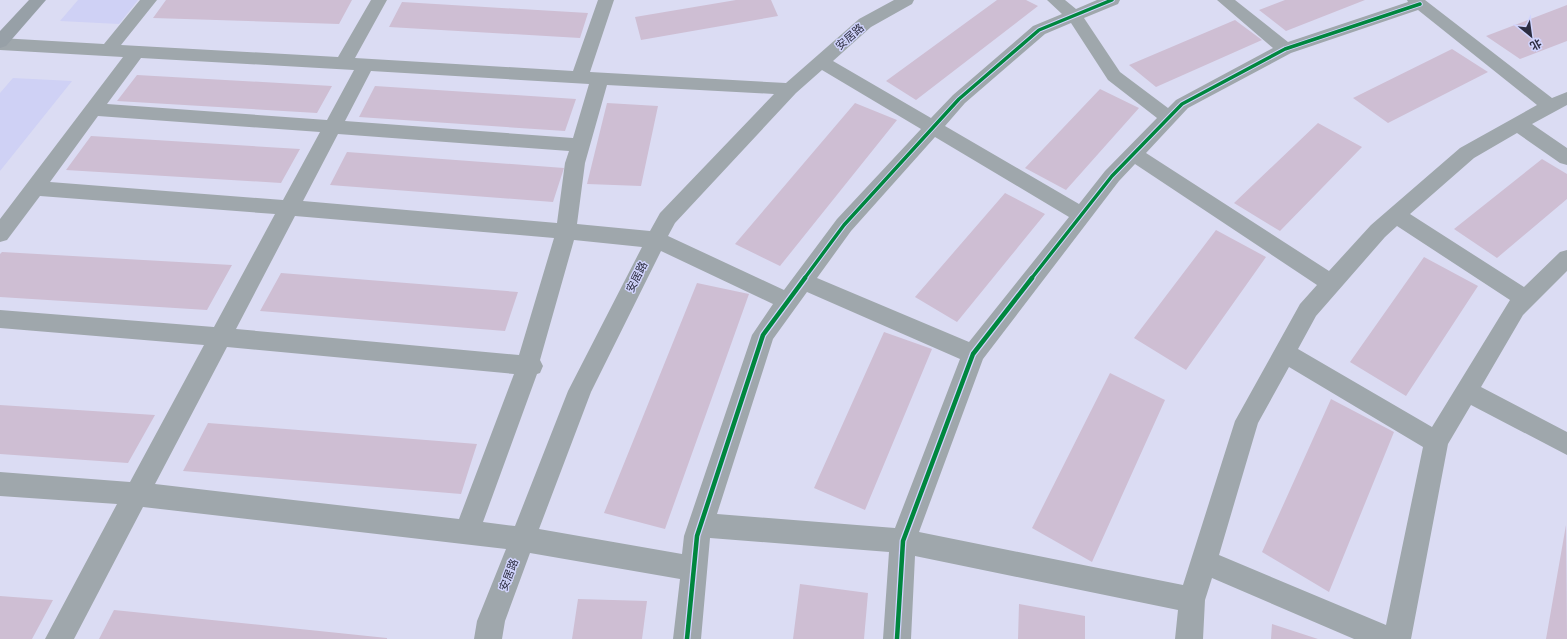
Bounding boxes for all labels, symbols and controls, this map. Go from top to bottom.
north arrow [1511,16,1551,56]
street label: 安居路 [833,21,867,53]
text: 北 [1528,36,1544,53]
street label: 安居路 [624,259,650,295]
street label: 安居路 [497,557,521,593]

